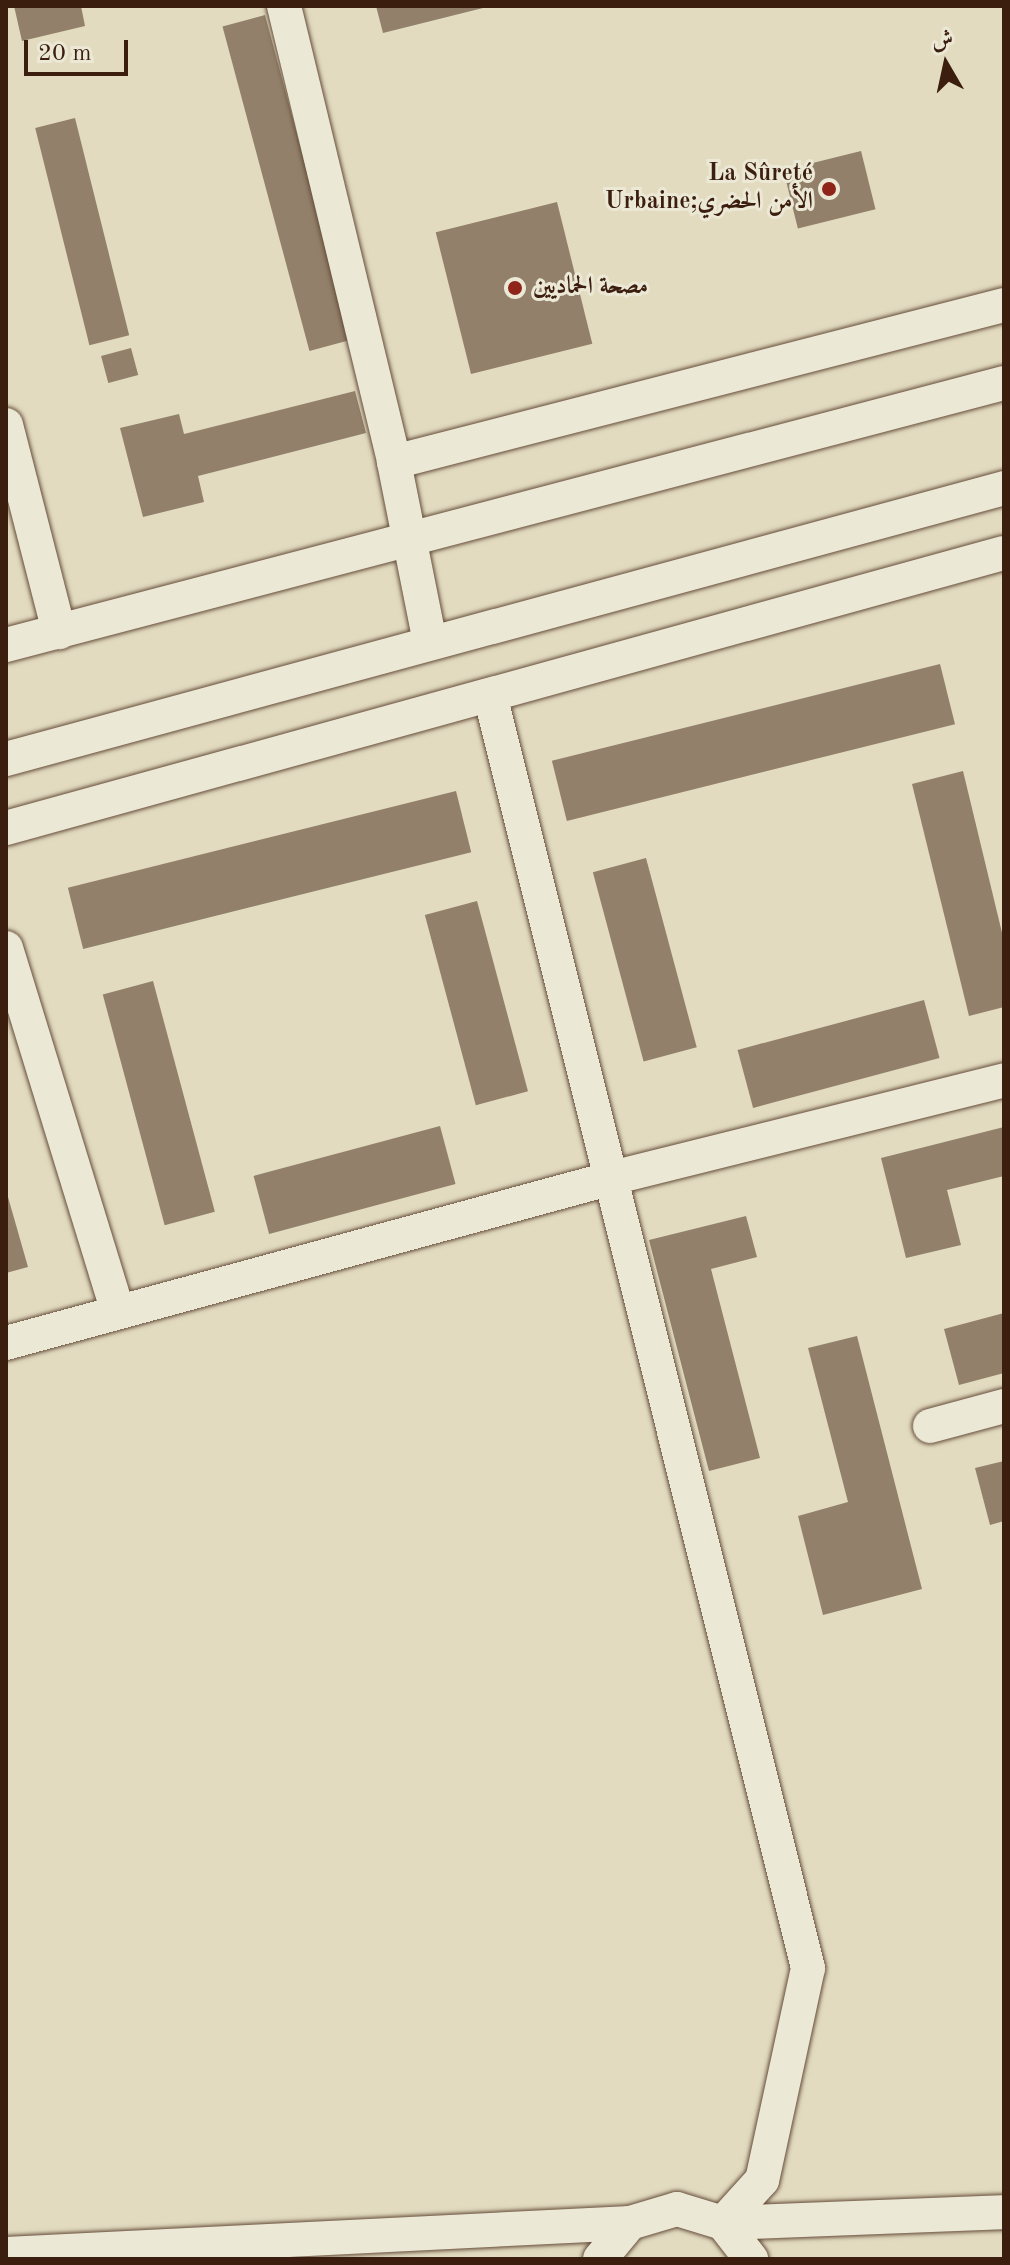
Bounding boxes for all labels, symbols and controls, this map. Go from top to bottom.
scale bar [28,24,132,74]
north arrow [906,24,986,104]
text: ش [930,28,955,53]
text: 20 m [38,42,92,66]
place label: La Sûreté Urbaine;الأمن الحضري [605,161,813,217]
marker: La Sûreté Urbaine;الأمن الحضري [820,180,838,198]
place label: مصحة الحماديين [533,274,648,302]
marker: مصحة الحماديين [504,277,526,299]

